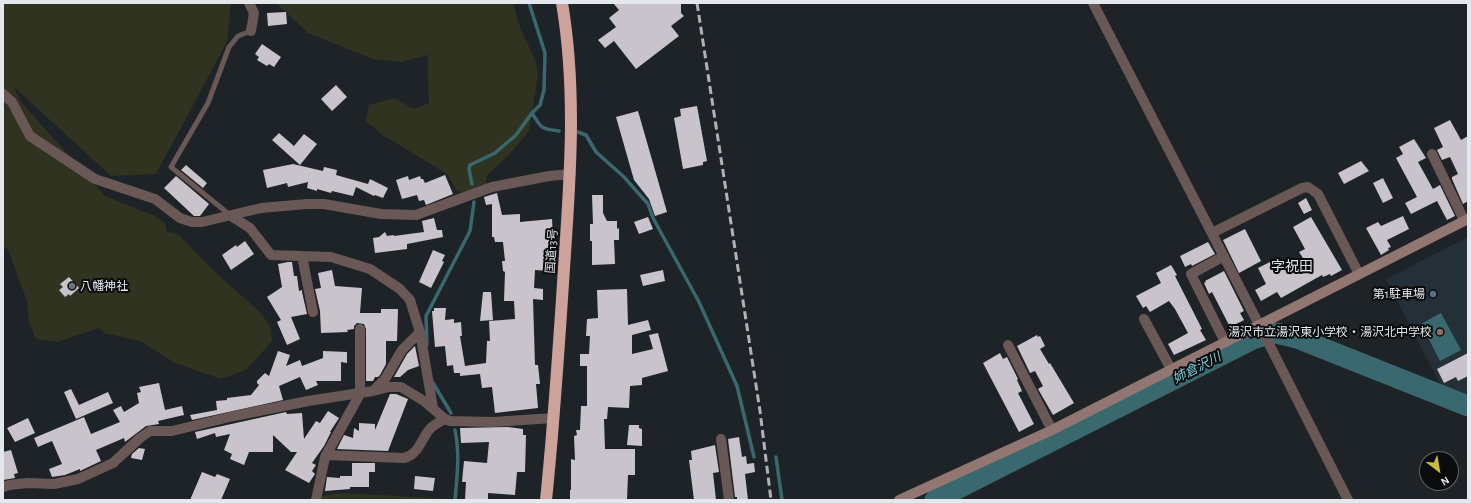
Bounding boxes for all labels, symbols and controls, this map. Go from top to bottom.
street label: 国道13号 [543,228,561,274]
district label: 字祝田 [1271,259,1313,275]
place label: 八幡神社 [80,279,128,293]
marker: 八幡神社 [67,281,77,291]
place label: 第1駐車場 [1373,287,1425,301]
marker: 第1駐車場 [1428,289,1438,299]
place label: 湯沢市立湯沢東小学校・湯沢北中学校 [1228,325,1432,339]
marker: 湯沢市立湯沢東小学校・湯沢北中学校 [1435,327,1445,337]
water label: 姉倉沢川 [1170,349,1224,387]
north arrow [1419,451,1459,491]
text: N [1439,474,1451,488]

